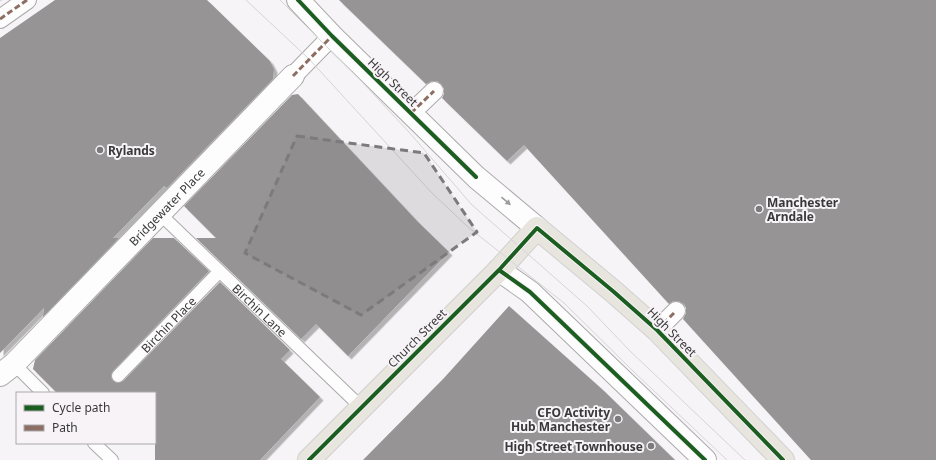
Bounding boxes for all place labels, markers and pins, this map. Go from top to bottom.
place label: Rylands [108,142,155,159]
marker: Rylands [95,145,105,155]
place label: Manchester Arndale [767,194,839,225]
marker: Manchester Arndale [754,204,764,214]
place label: CFO Activity Hub Manchester [511,404,611,435]
marker: CFO Activity Hub Manchester [613,414,623,424]
place label: High Street Townhouse [504,438,643,455]
marker: High Street Townhouse [646,441,656,451]

